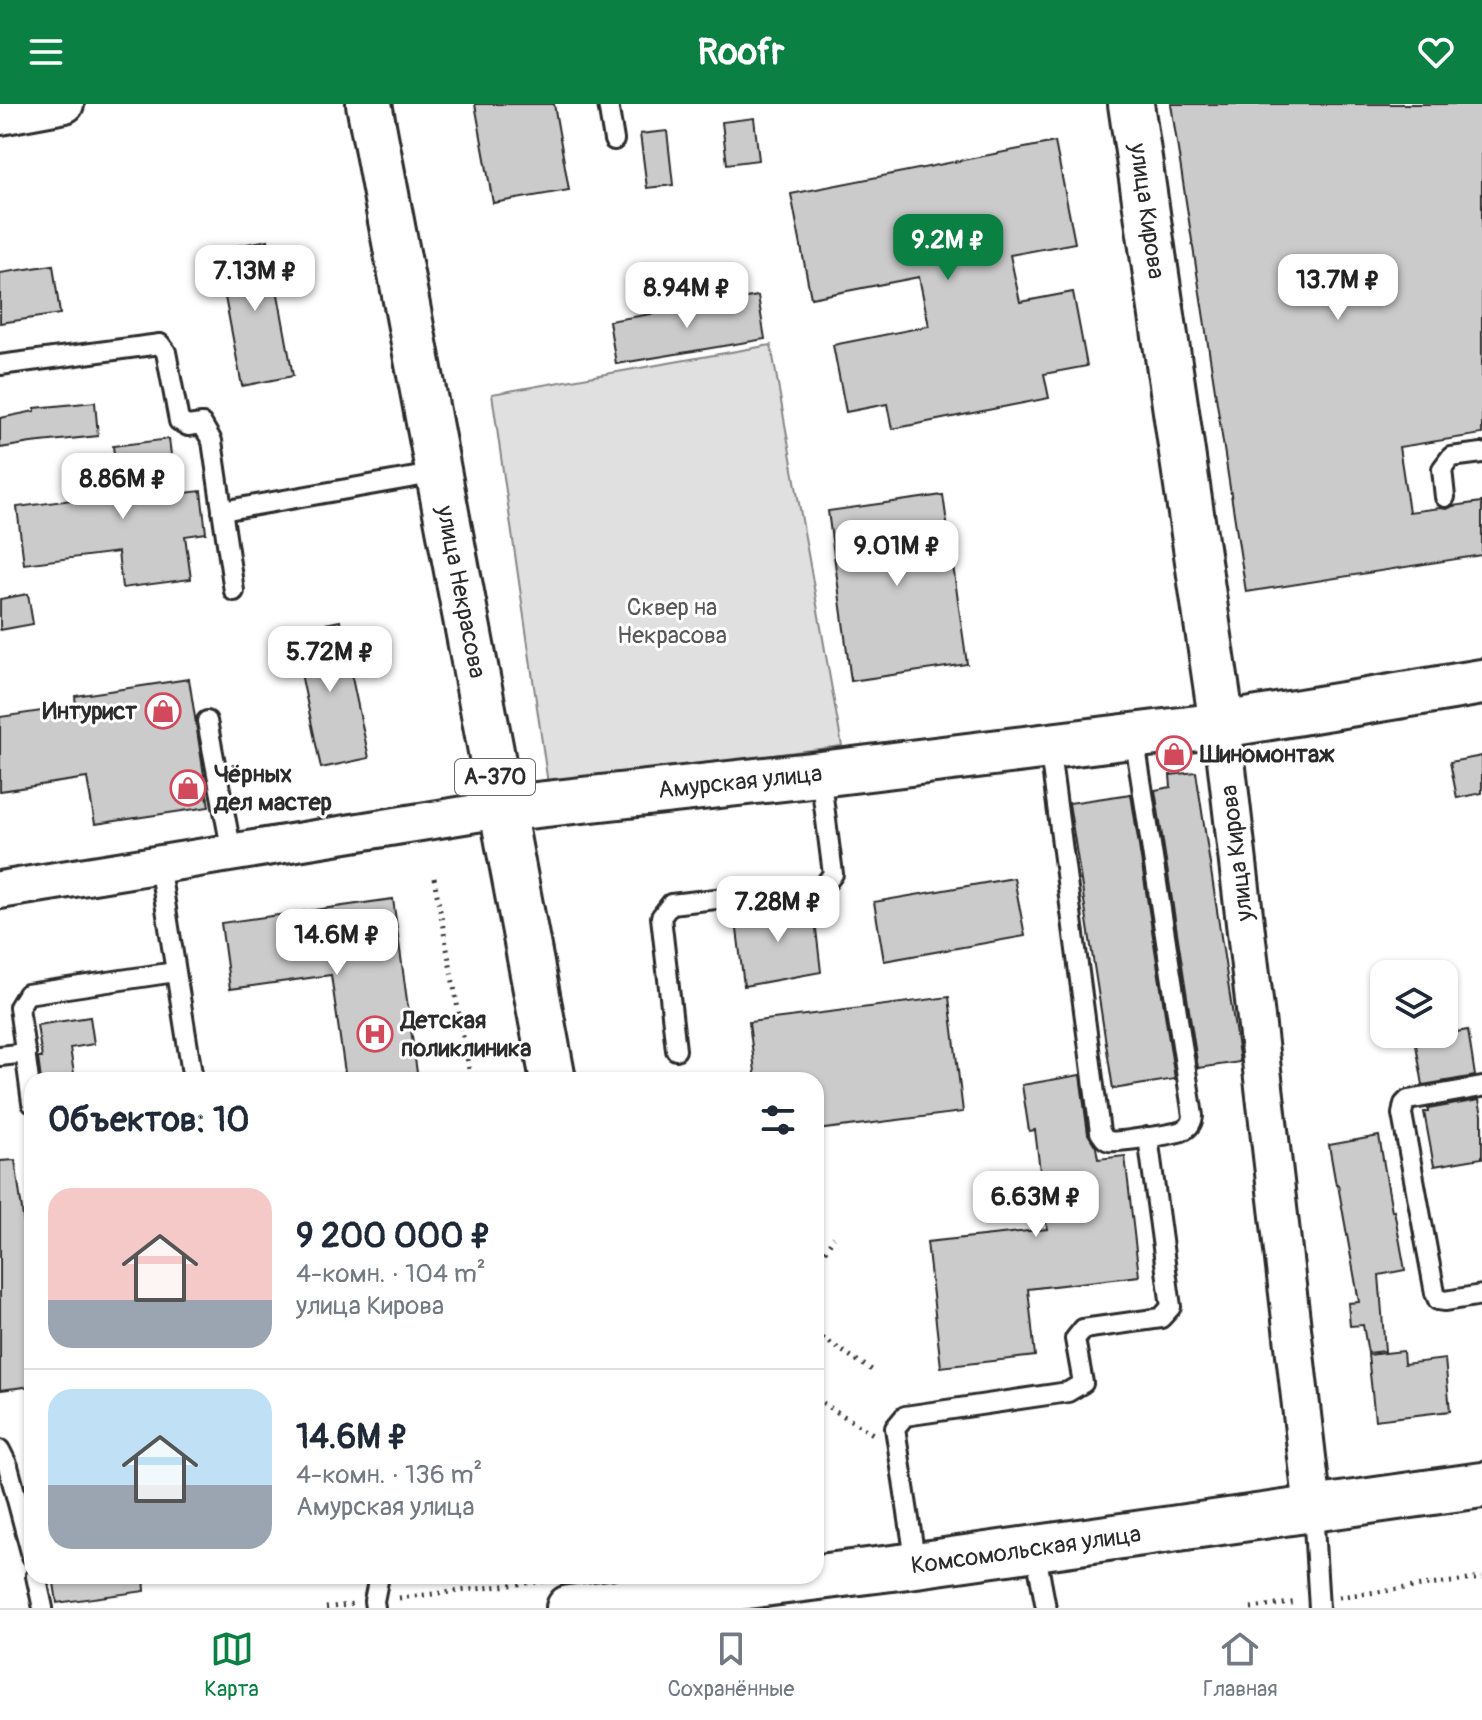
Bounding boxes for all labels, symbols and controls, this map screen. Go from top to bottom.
icon: menu [24,30,68,74]
text: Roofr [698,30,784,75]
icon: heart [1414,30,1458,74]
street label: улица Кирова [1123,140,1171,281]
pin: 9.2M ₽ [883,214,1013,282]
text: 9.2M ₽ [911,224,985,256]
pin: 7.13M ₽ [181,245,329,313]
pin: 13.7M ₽ [1264,254,1412,322]
text: 7.13M ₽ [213,255,297,287]
pin: 8.94M ₽ [613,262,761,330]
text: 13.7M ₽ [1296,264,1380,296]
text: 8.94M ₽ [643,272,731,304]
pin: 8.86M ₽ [49,453,197,521]
text: 8.86M ₽ [80,463,167,495]
street label: улица Некрасова [430,502,492,681]
pin: 9.01M ₽ [823,520,971,588]
text: 9.01M ₽ [854,530,940,562]
park label: Сквер на Некрасова [617,593,727,650]
pin: 5.72M ₽ [256,626,404,694]
text: 5.72M ₽ [286,636,374,668]
shop icon: Интурист [144,692,182,730]
place label: Интурист [43,697,138,726]
shop icon: Шиномонтаж [1155,735,1193,773]
place label: Шиномонтаж [1199,740,1335,769]
road number: А-370 [455,759,535,795]
street label: Амурская улица [656,759,824,805]
place label: Чёрных дел мастер [213,760,332,817]
shop icon: Чёрных дел мастер [169,769,207,807]
street label: улица Кирова [1214,783,1260,924]
pin: 7.28M ₽ [704,876,852,944]
text: 7.28M ₽ [734,886,822,918]
pin: 14.6M ₽ [263,909,411,977]
text: 14.6M ₽ [294,919,380,951]
map controls [1370,960,1458,1048]
button: layers [1370,960,1458,1048]
place label: Детская поликлиника [399,1006,531,1063]
hospital icon: Детская поликлиника [356,1015,394,1053]
icon: filters [756,1098,800,1142]
text: Объектов: 10 [48,1099,249,1142]
pin: 6.63M ₽ [962,1171,1110,1239]
text: 6.63M ₽ [991,1181,1081,1213]
text: 9 200 000 ₽ [296,1215,491,1258]
icon: home [112,1220,208,1316]
text: 4-комн. · 104 m² [296,1258,486,1290]
text: улица Кирова [296,1290,444,1322]
text: 14.6M ₽ [296,1416,409,1459]
icon: home [112,1421,208,1517]
text: 4-комн. · 136 m² [296,1459,482,1491]
text: Амурская улица [296,1491,475,1523]
street label: Комсомольская улица [909,1520,1143,1580]
tab: Карта [204,1627,259,1703]
tab: Сохранённые [667,1627,794,1703]
tab: Главная [1203,1627,1278,1703]

